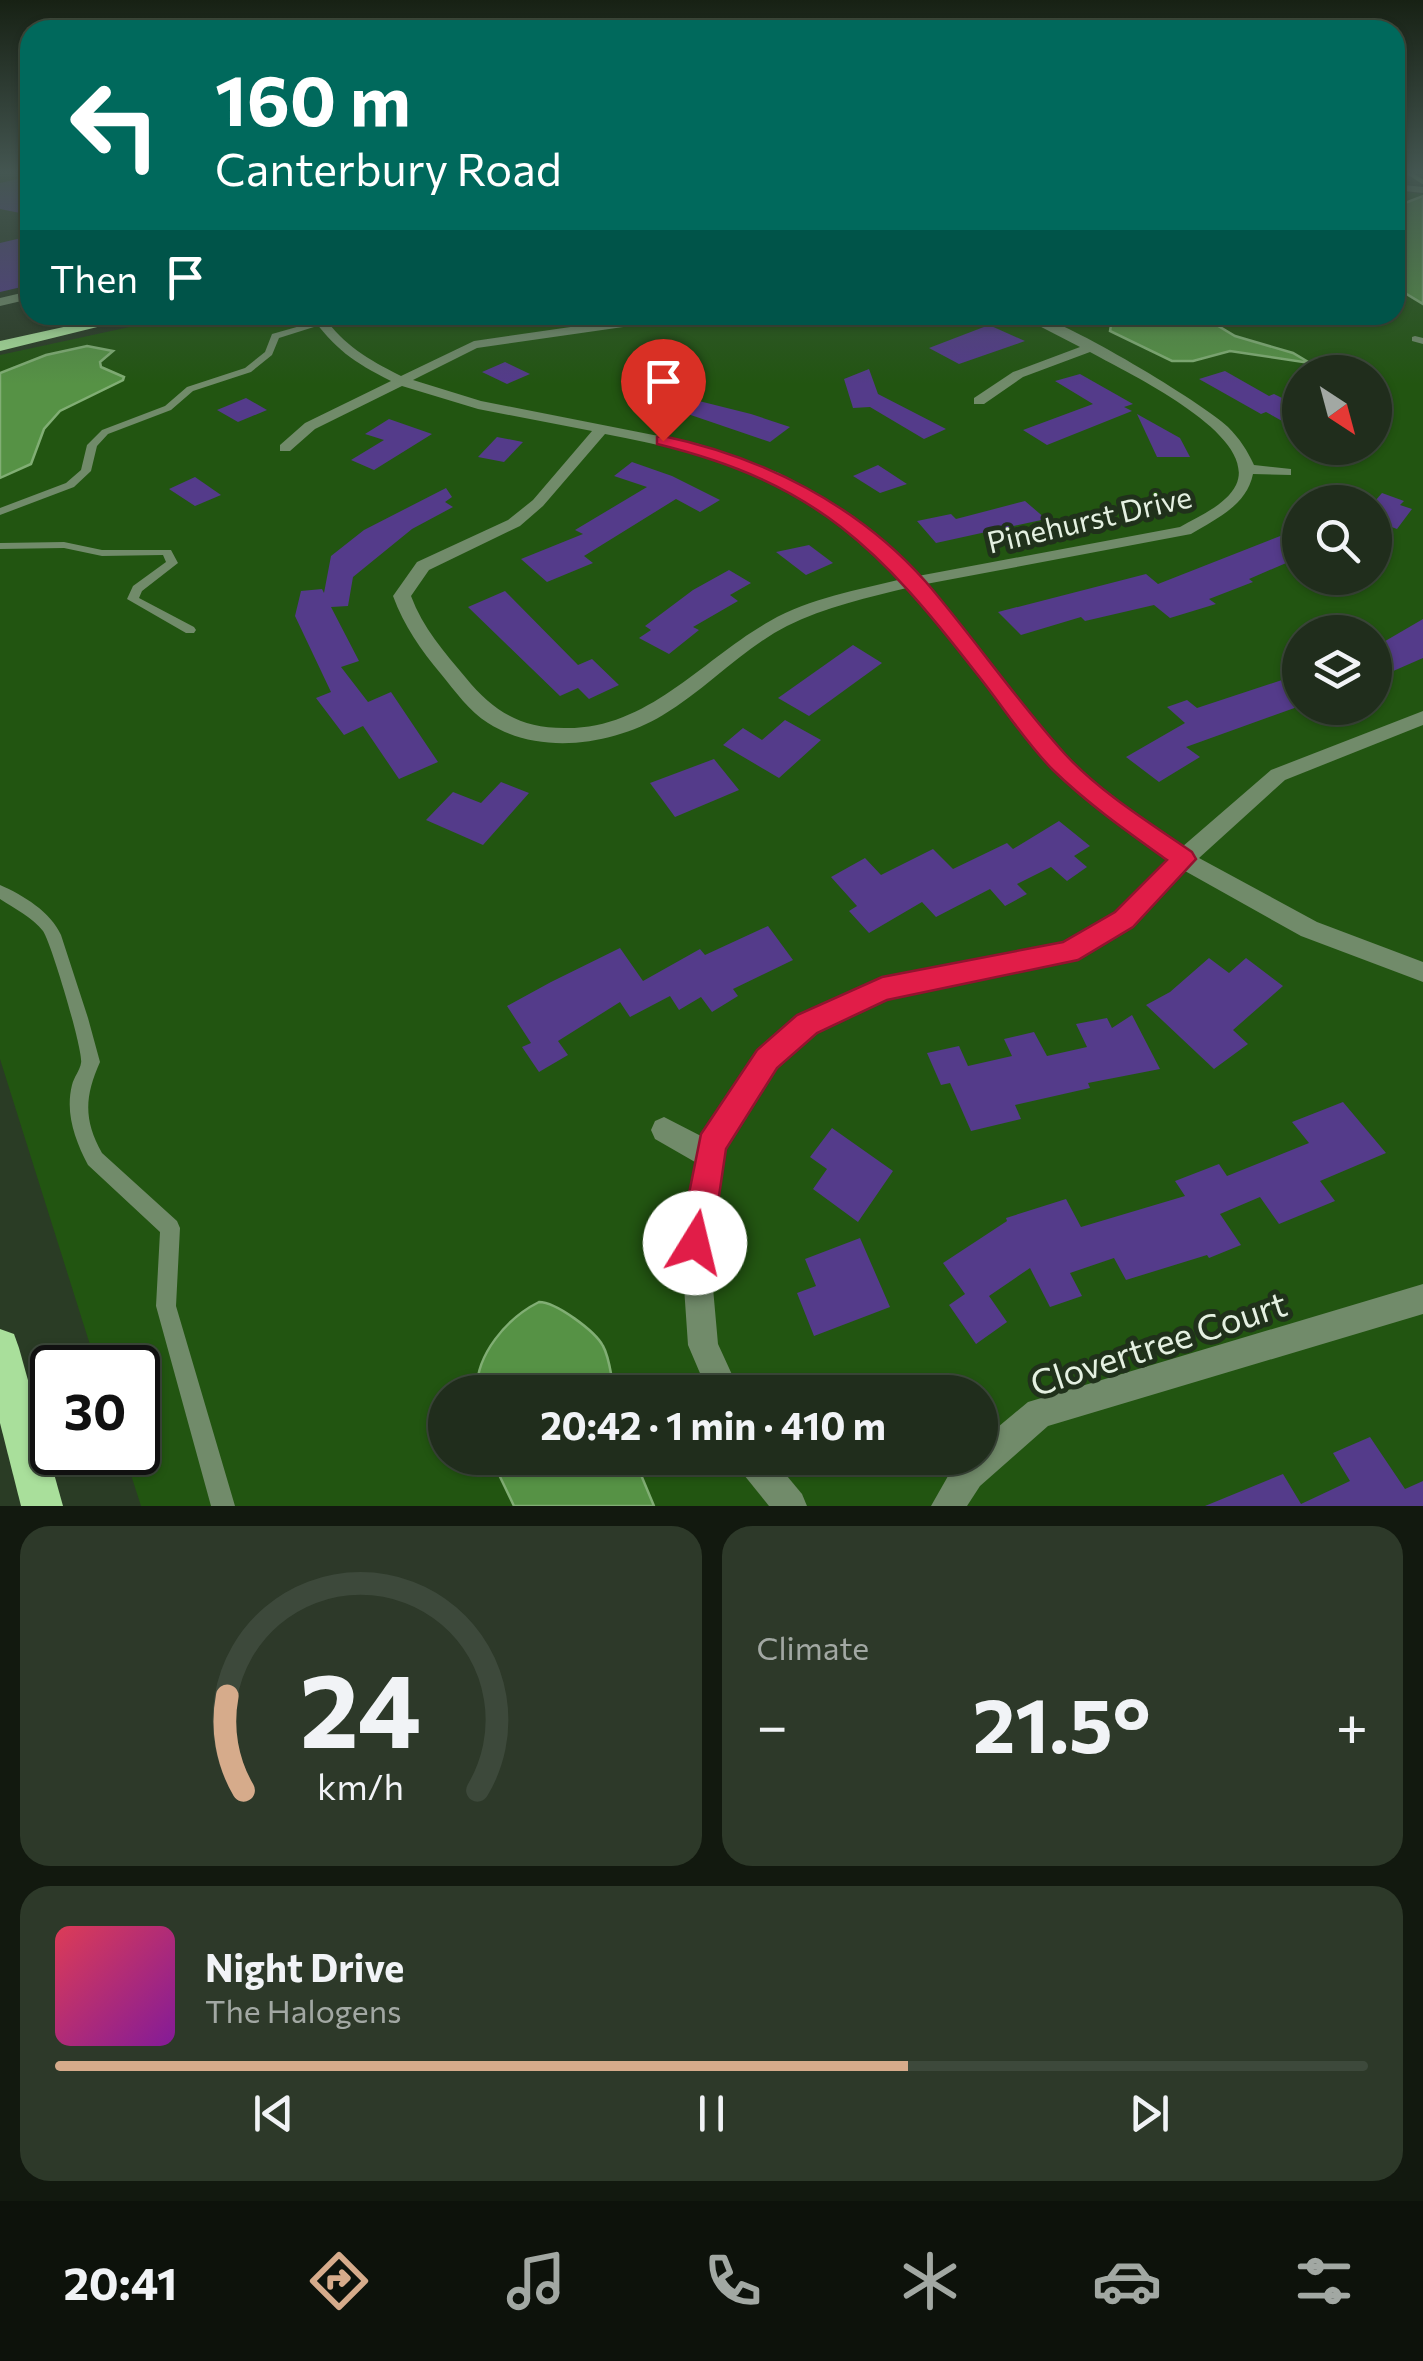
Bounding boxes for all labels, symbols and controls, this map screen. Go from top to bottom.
text: 160 m [215,55,411,140]
icon: left [50,60,180,190]
text: Canterbury Road [215,140,562,195]
icon: arrive [158,250,213,305]
text: Then [50,254,138,301]
pin [621,339,706,442]
icon: arrive [636,354,691,409]
north arrow [1282,355,1392,465]
map controls [1282,355,1392,725]
street label: Pinehurst Drive [983,476,1195,560]
button: search [1282,485,1392,595]
button: layers [1282,615,1392,725]
position arrow [643,1191,747,1295]
street label: Clovertree Court [1024,1280,1292,1404]
speed limit sign: 30 [30,1345,160,1475]
text: 20:42 · 1 min · 410 m [540,1401,886,1448]
text: Climate [757,1627,869,1667]
text: 24 [300,1642,422,1769]
text: 21.5° [973,1677,1151,1768]
text: − [757,1690,788,1757]
text: + [1336,1690,1368,1757]
text: km/h [317,1764,404,1807]
text: Night Drive [205,1943,404,1990]
text: The Halogens [205,1990,402,2030]
icon: previous [246,2086,301,2141]
icon: pause [684,2086,739,2141]
icon: next [1122,2086,1177,2141]
icon: directions [304,2246,374,2316]
icon: music [501,2246,571,2316]
icon: phone [698,2246,768,2316]
icon: climate [895,2246,965,2316]
icon: car [1092,2246,1162,2316]
icon: filters [1289,2246,1359,2316]
text: 20:41 [64,2254,177,2309]

